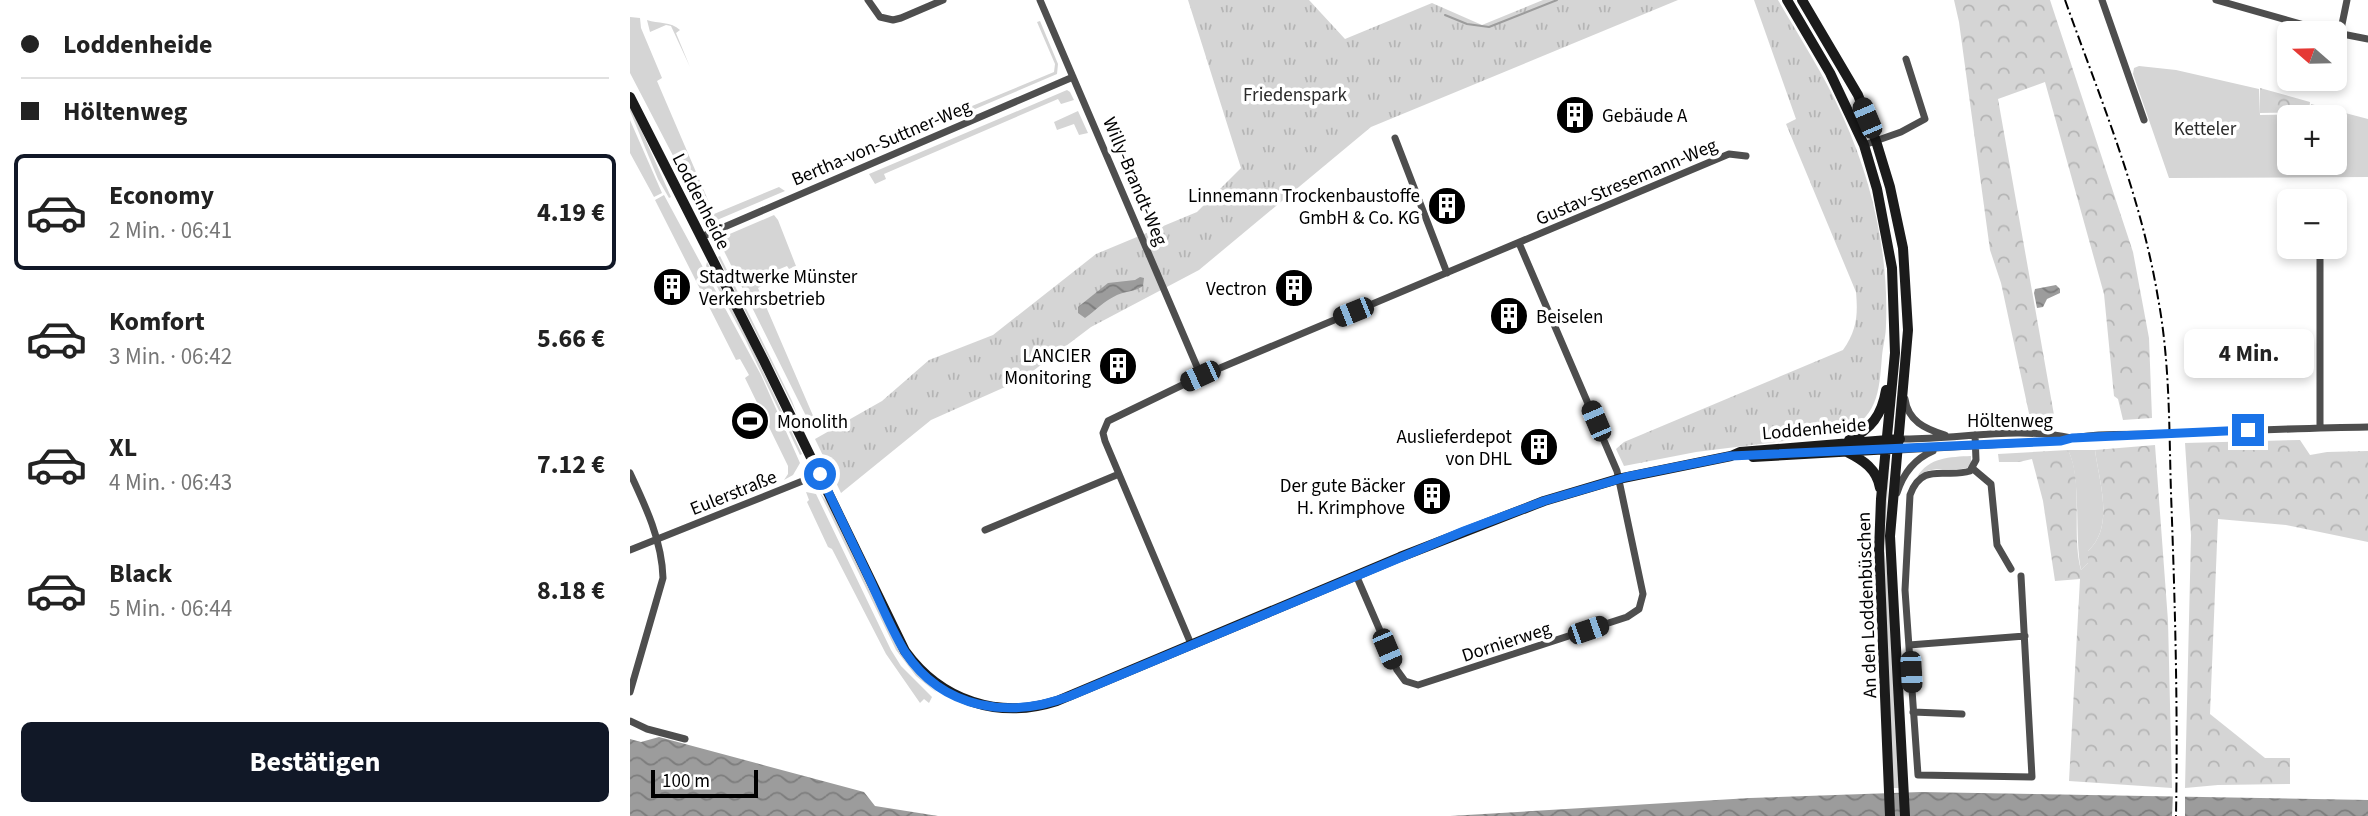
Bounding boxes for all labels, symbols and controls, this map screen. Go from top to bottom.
north arrow [2277,21,2347,91]
map controls [2277,21,2347,259]
text: Loddenheide [63,26,213,63]
park label: Friedenspark [1243,82,1348,109]
text: Höltenweg [63,93,187,130]
street label: Bertha-von-Suttner-Weg [788,93,976,193]
building icon: Gebäude A [1554,94,1596,136]
car [1850,95,1885,141]
place label: Gebäude A [1602,103,1688,130]
button: + [2277,105,2347,175]
street label: Willy-Brandt-Weg [1095,113,1174,250]
park label: Ketteler [2174,116,2237,143]
street label: Gustav-Stresemann-Weg [1532,132,1722,233]
street label: Loddenheide [665,149,736,254]
text: Economy [109,177,214,214]
icon: car [25,181,88,244]
place label: Linnemann Trockenbaustoffe GmbH & Co. KG [1188,183,1420,232]
building icon: Linnemann Trockenbaustoffe GmbH & Co. KG [1426,185,1468,227]
button: − [2277,189,2347,259]
text: 4.19 € [537,194,605,231]
text: 2 Min. · 06:41 [109,214,232,247]
place label: Stadtwerke Münster Verkehrsbetrieb [699,264,858,313]
building icon: Stadtwerke Münster Verkehrsbetrieb [651,266,693,308]
building icon: Vectron [1273,267,1315,309]
place label: Vectron [1206,276,1267,303]
car [1330,294,1377,330]
building icon: Beiselen [1488,295,1530,337]
text: Komfort [109,303,205,340]
place label: Beiselen [1536,304,1603,331]
icon: car [25,307,88,370]
text: 5.66 € [537,320,605,357]
callout: 4 Min. [2183,328,2313,378]
text: 4 Min. [2219,337,2279,370]
text: 3 Min. · 06:42 [109,340,232,373]
place label: LANCIER Monitoring [1004,343,1091,392]
building icon: LANCIER Monitoring [1097,345,1139,387]
car [1177,358,1224,394]
car [1579,398,1614,444]
sports icon: Monolith [729,400,771,442]
street label: Höltenweg [1967,408,2053,435]
place label: Monolith [777,409,848,436]
street label: Loddenheide [1761,411,1867,448]
route end [2232,414,2264,446]
place label: Auslieferdepot von DHL [1397,424,1513,473]
building icon: Auslieferdepot von DHL [1518,426,1560,468]
text: XL [109,429,137,466]
icon: car [25,433,88,496]
text: 7.12 € [537,446,605,483]
route start [804,458,836,490]
street label: Eulerstraße [686,464,781,523]
text: 4 Min. · 06:43 [109,466,232,499]
place label: Der gute Bäcker H. Krimphove [1280,473,1405,522]
building icon: Der gute Bäcker H. Krimphove [1411,475,1453,517]
street label: An den Loddenbüschen [1851,511,1884,699]
text: Black [109,555,172,592]
icon: car [25,559,88,622]
text: 8.18 € [537,572,605,609]
text: 5 Min. · 06:44 [109,592,232,625]
car [1565,613,1612,647]
street label: Dornierweg [1458,615,1555,670]
car [1370,626,1405,672]
car [1900,650,1923,694]
button: Bestätigen [21,722,609,802]
scale bar [651,767,758,799]
text: 100 m [662,768,710,795]

